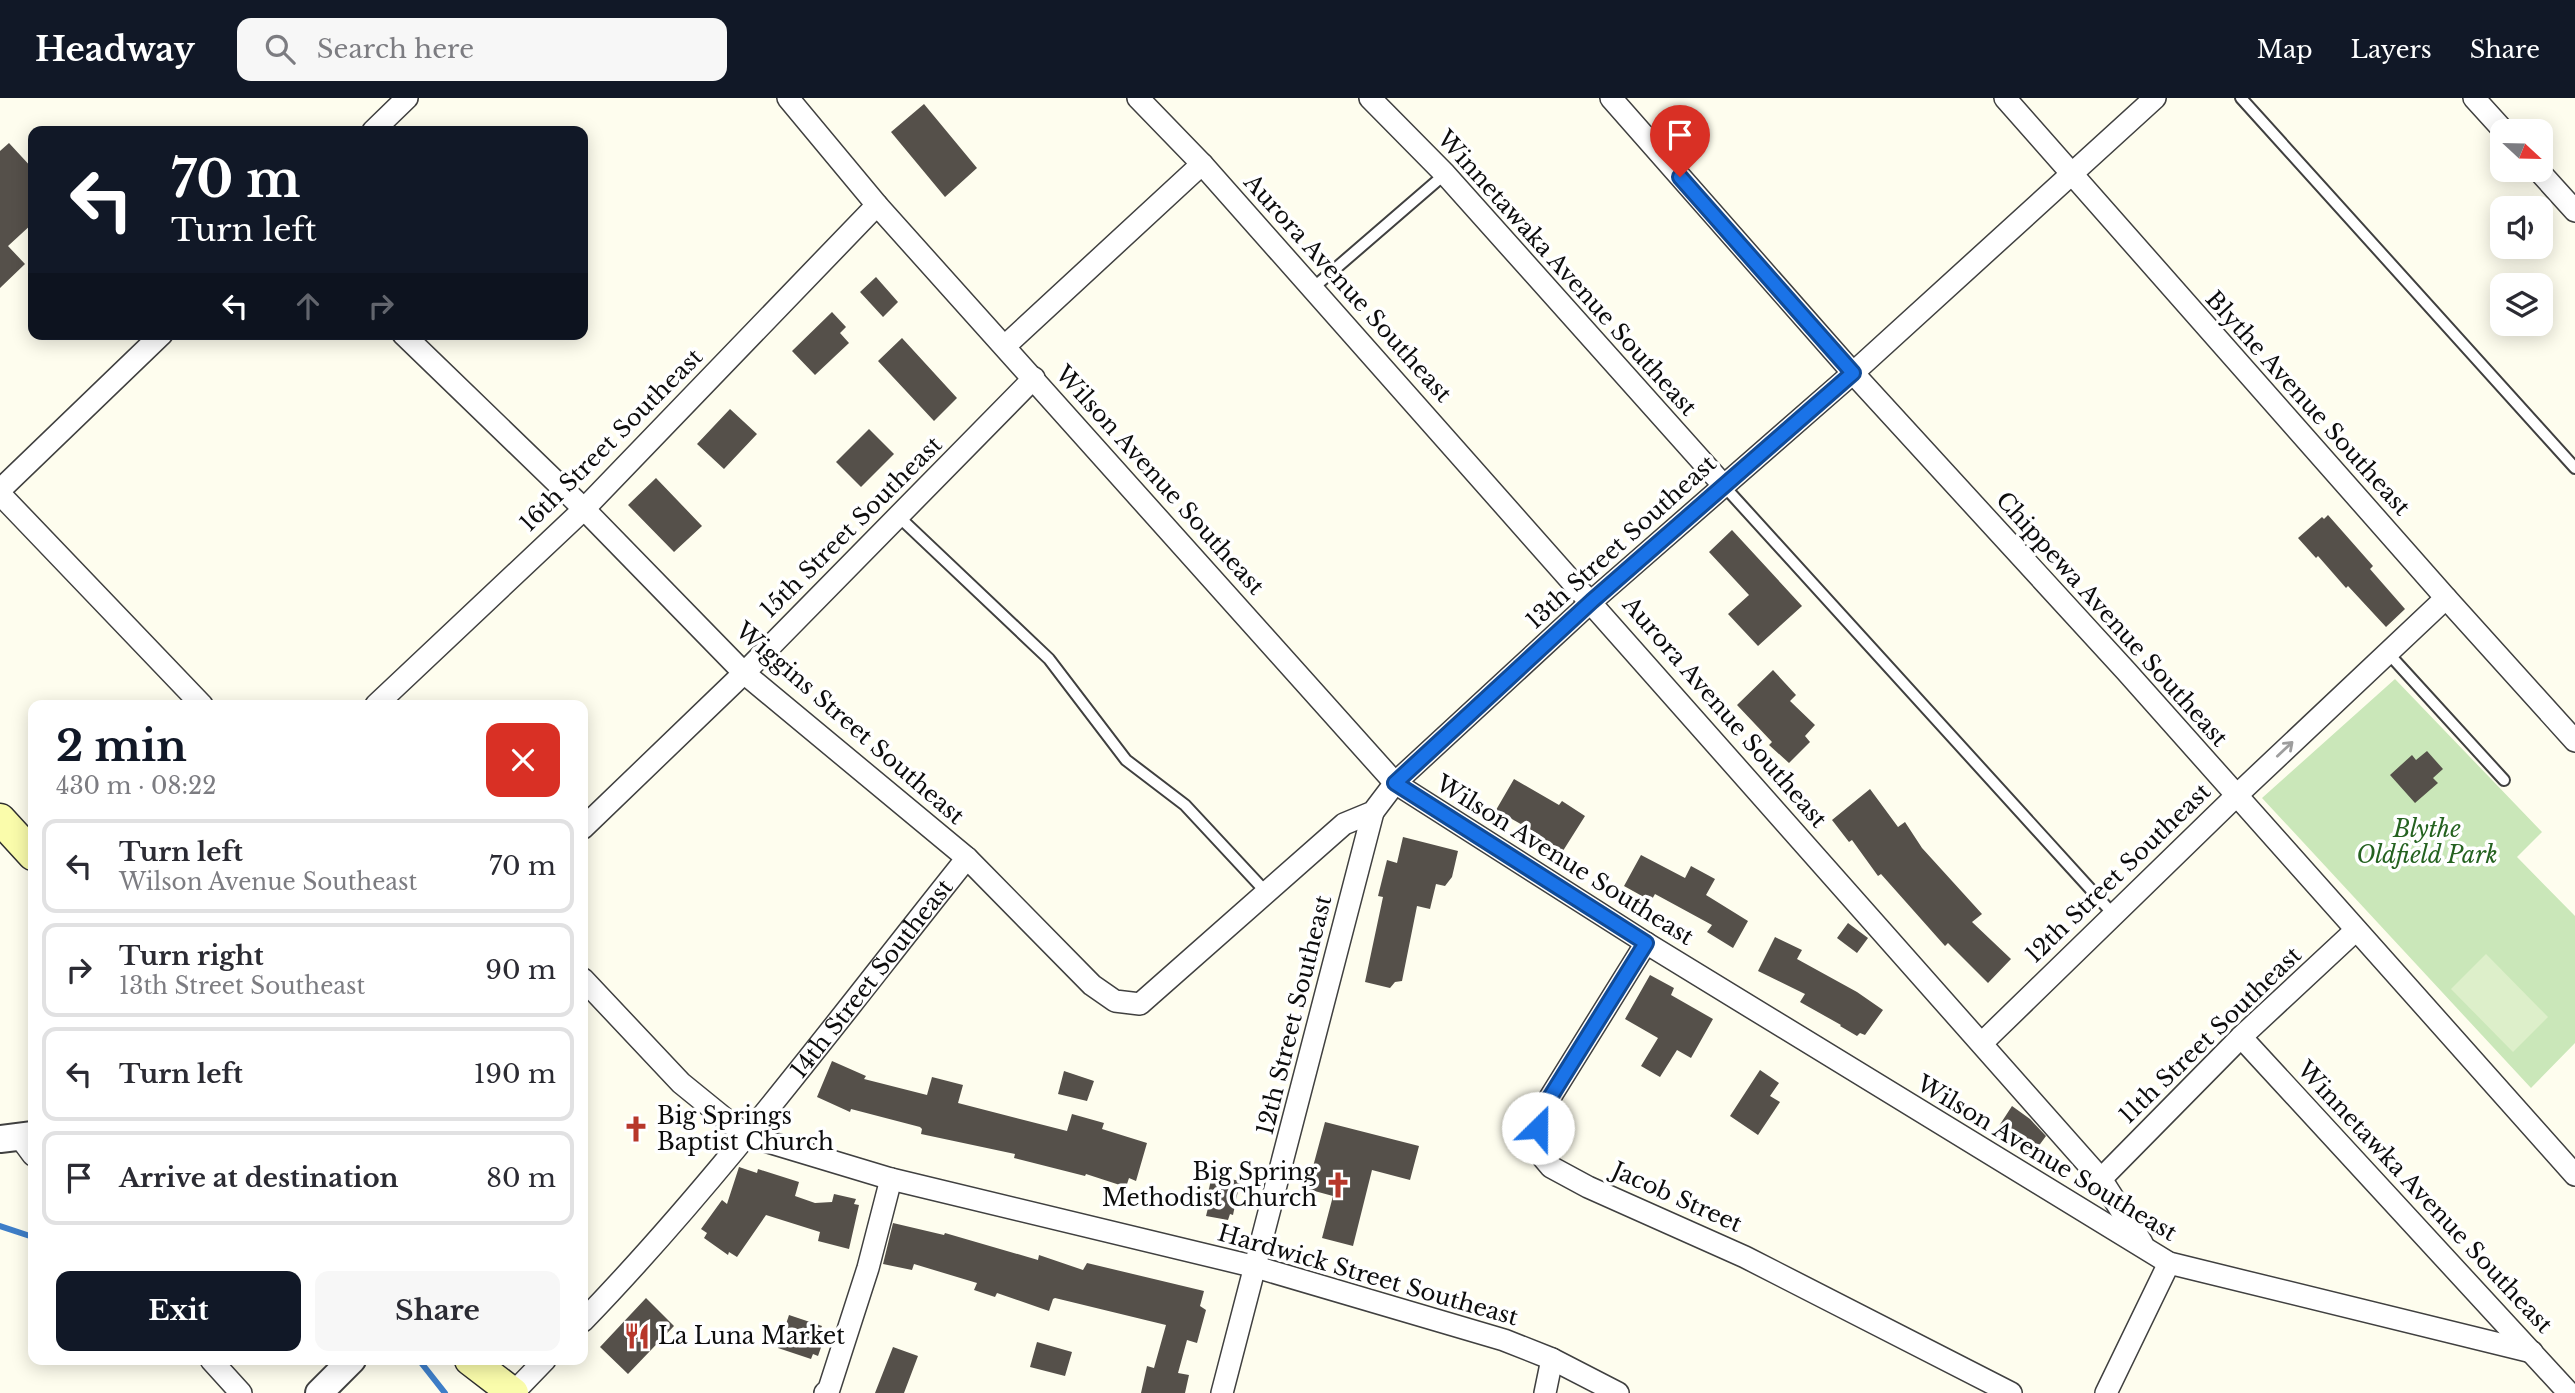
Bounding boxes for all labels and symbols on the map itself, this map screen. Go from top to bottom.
pin [1650,105,1710,177]
north arrow [2490,119,2553,182]
street label: Winnetawaka Avenue Southeast [1431,124,1703,422]
street label: Aurora Avenue Southeast [1238,168,1458,408]
street label: Blythe Avenue Southeast [2200,285,2416,521]
street label: 16th Street Southeast [514,343,708,537]
street label: Wilson Avenue Southeast [1049,359,1270,600]
street label: 15th Street Southeast [754,430,948,624]
street label: 13th Street Southeast [1520,449,1722,635]
street label: Chippewa Avenue Southeast [1990,486,2234,752]
street label: Aurora Avenue Southeast [1616,590,1833,833]
street label: Wiggins Street Southeast [729,615,970,830]
one-way arrow [2276,741,2293,758]
street label: Wilson Avenue Southeast [1430,769,1699,951]
street label: 12th Street Southeast [2020,777,2216,969]
park label: Blythe Oldfield Park [2357,815,2497,869]
street label: 14th Street Southeast [785,873,959,1084]
street label: 12th Street Southeast [1251,892,1337,1138]
street label: 11th Street Southeast [2113,941,2307,1129]
street label: Winnetawka Avenue Southeast [2291,1055,2559,1339]
street label: Wilson Avenue Southeast [1911,1069,2182,1247]
position arrow [1501,1091,1575,1165]
place label: Big Springs Baptist Church [657,1102,834,1156]
church icon: Big Springs Baptist Church [621,1114,651,1144]
street label: Jacob Street [1605,1155,1747,1238]
place label: Big Spring Methodist Church [1102,1158,1317,1212]
church icon: Big Spring Methodist Church [1323,1170,1353,1200]
street label: Hardwick Street Southeast [1215,1219,1522,1331]
restaurant icon: La Luna Market [622,1321,652,1351]
place label: La Luna Market [658,1322,845,1350]

